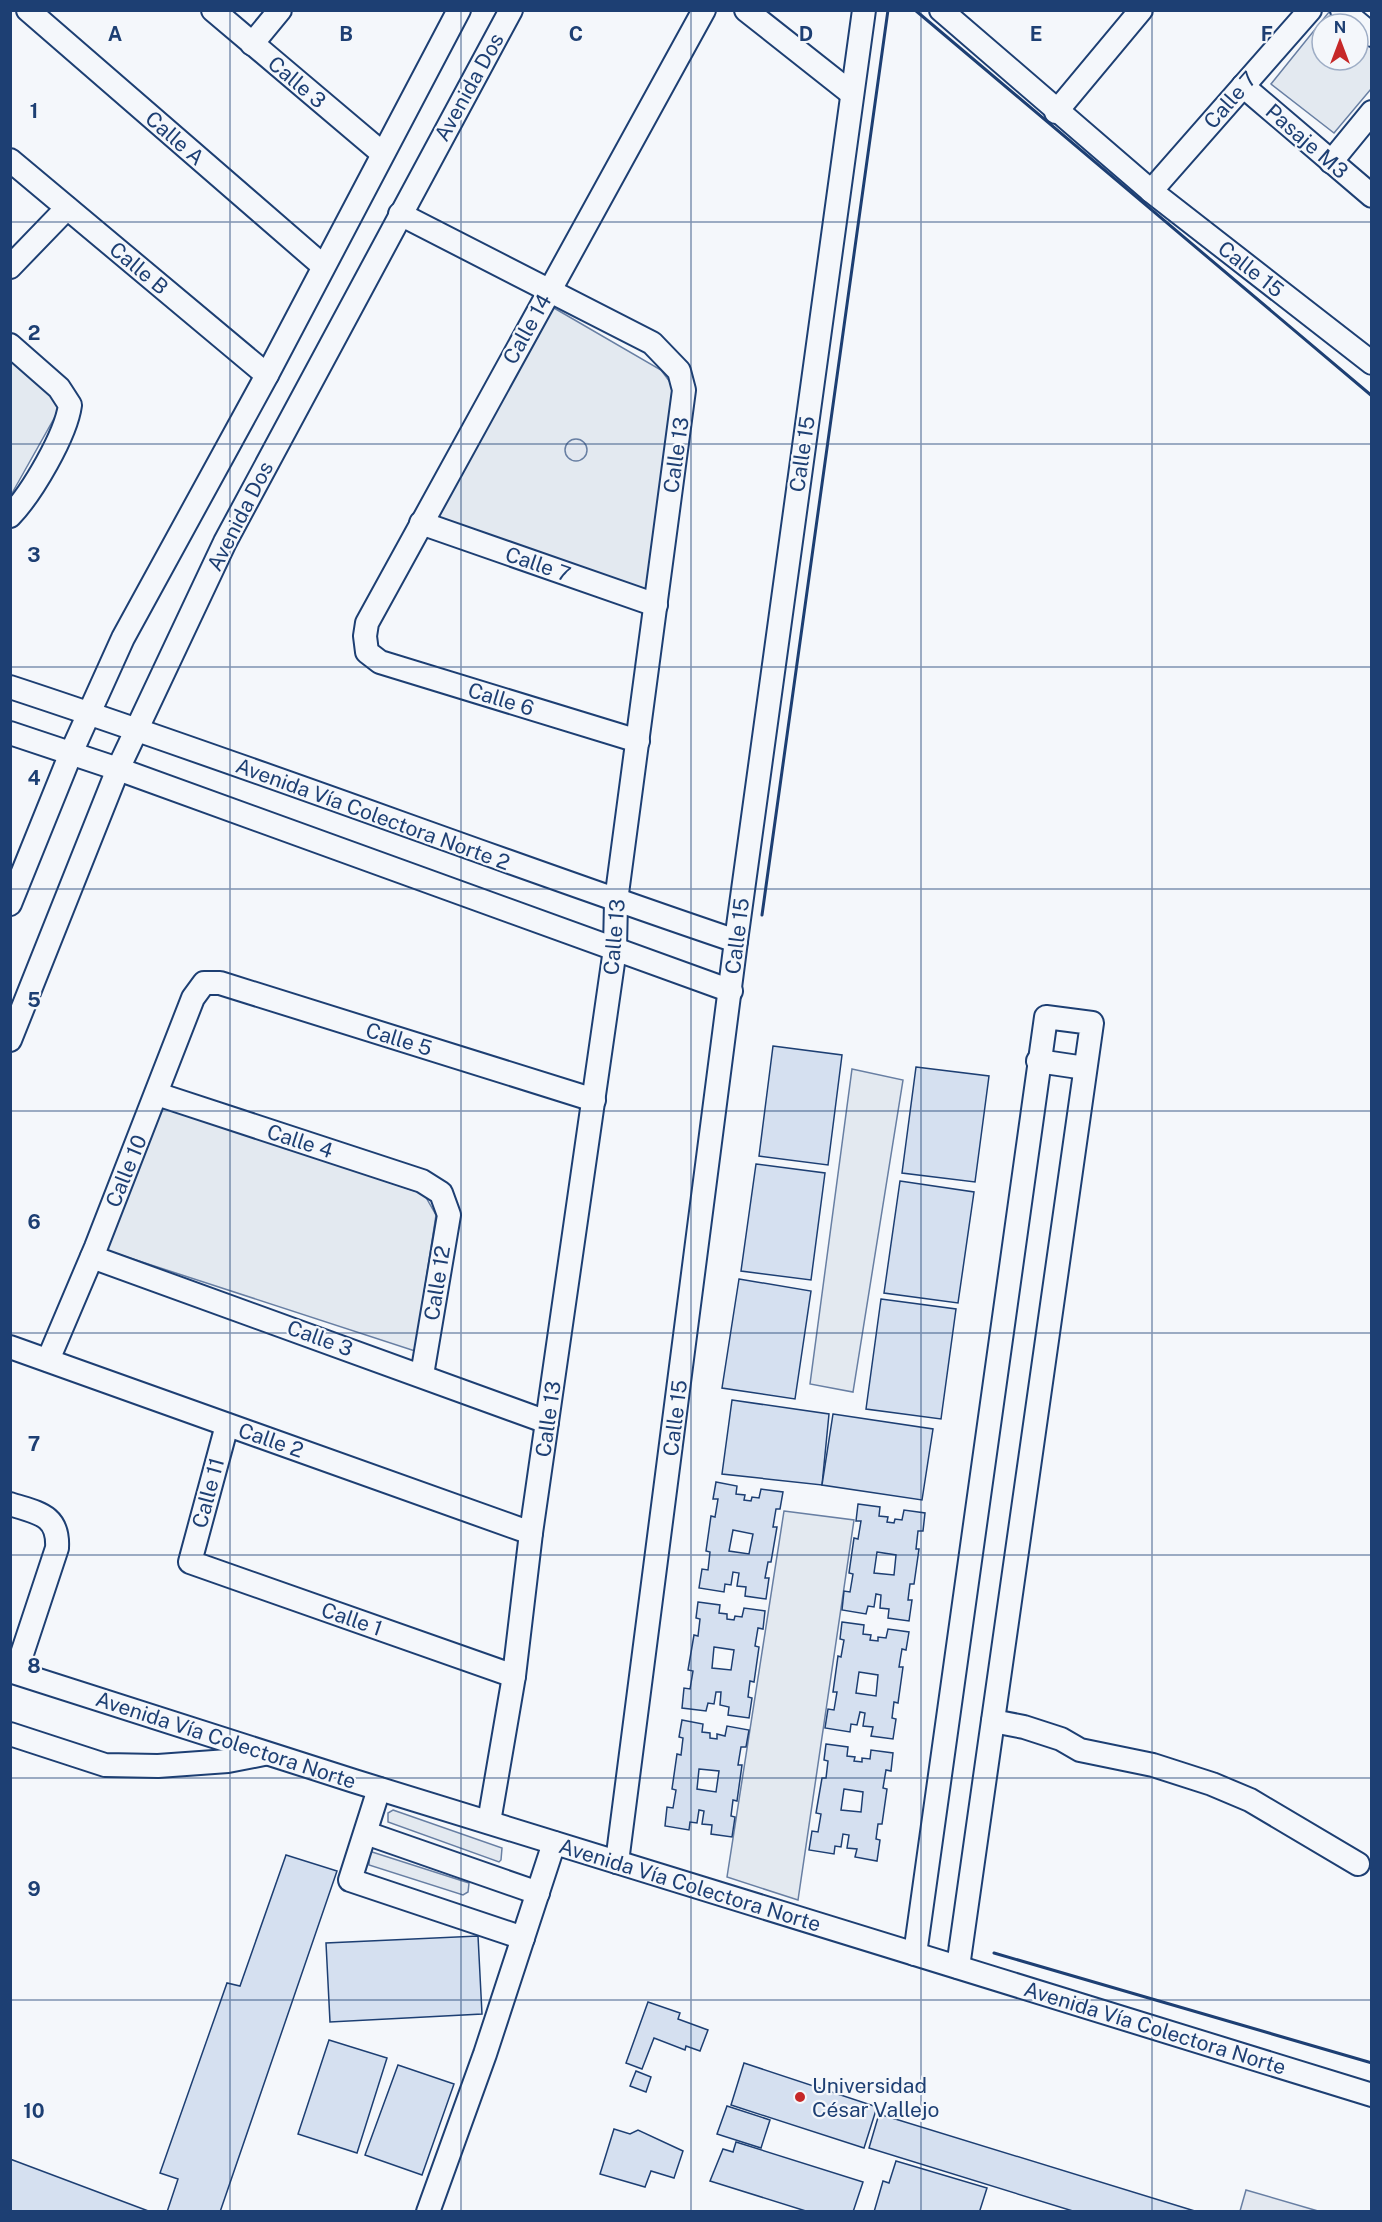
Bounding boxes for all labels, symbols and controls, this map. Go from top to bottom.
north arrow [1310,12,1370,72]
text: N [1334,18,1346,37]
text: A [108,22,122,46]
text: B [339,22,353,46]
text: C [569,22,583,46]
text: D [799,22,813,46]
text: E [1030,22,1042,46]
text: F [1261,22,1273,46]
street label: Avenida Dos [429,29,509,145]
street label: Calle 3 [263,51,331,113]
street label: Calle 7 [1198,66,1262,134]
street label: Pasaje M3 [1261,98,1353,184]
text: 1 [30,99,38,123]
street label: Calle A [141,106,210,170]
street label: Calle B [105,236,173,300]
street label: Calle 15 [1213,236,1289,302]
street label: Calle 14 [498,290,556,368]
text: 2 [28,321,40,345]
street label: Calle 15 [784,414,820,494]
street label: Calle 13 [658,415,694,495]
street label: Avenida Dos [202,457,278,575]
street label: Calle 7 [502,541,574,587]
text: 3 [27,543,41,567]
street label: Calle 6 [465,677,537,721]
street label: Avenida Vía Colectora Norte 2 [233,753,513,875]
text: 4 [27,766,41,790]
street label: Calle 15 [720,896,754,976]
street label: Calle 13 [598,898,630,976]
text: 5 [27,988,41,1012]
street label: Calle 5 [363,1017,435,1061]
street label: Calle 4 [264,1119,336,1163]
street label: Calle 10 [100,1131,152,1211]
text: 6 [27,1210,41,1234]
street label: Calle 12 [419,1244,455,1322]
street label: Calle 3 [284,1315,356,1361]
street label: Calle 15 [658,1378,692,1458]
street label: Calle 13 [530,1379,566,1459]
street label: Calle 2 [235,1417,307,1463]
text: 7 [28,1432,40,1456]
street label: Calle 11 [187,1455,229,1531]
street label: Calle 1 [318,1597,386,1641]
text: 8 [27,1654,41,1678]
street label: Avenida Vía Colectora Norte [93,1686,359,1794]
street label: Avenida Vía Colectora Norte [556,1833,824,1937]
text: 9 [27,1877,41,1901]
street label: Avenida Vía Colectora Norte [1021,1976,1289,2080]
place label: Universidad César Vallejo [812,2073,939,2122]
marker: Universidad César Vallejo [793,2090,807,2104]
text: 10 [23,2099,45,2123]

